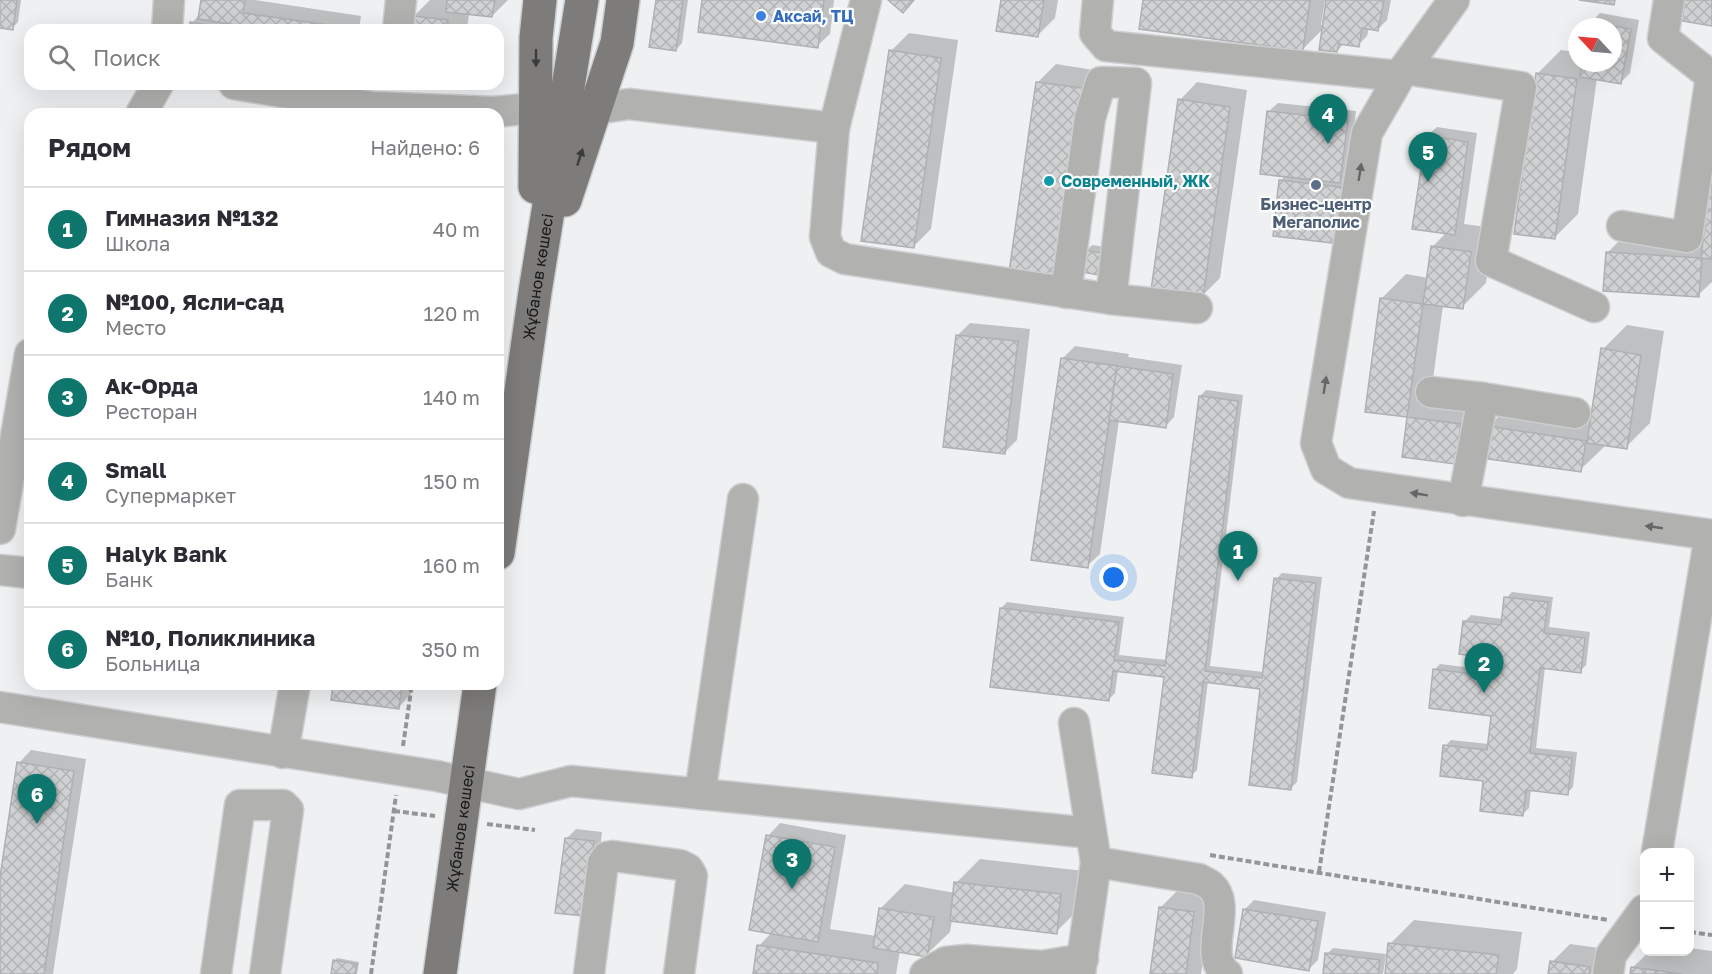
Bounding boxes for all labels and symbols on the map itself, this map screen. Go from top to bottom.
place label: Аксай, ТЦ [773,6,854,26]
marker: Аксай, ТЦ [754,9,768,23]
north arrow [1568,18,1622,72]
one-way arrow [531,49,541,68]
pin: 4 [1308,94,1348,144]
pin: 5 [1408,132,1448,182]
one-way arrow [575,148,585,166]
one-way arrow [1356,162,1365,181]
place label: Современный, ЖК [1061,171,1210,191]
marker: Современный, ЖК [1042,174,1056,188]
marker: Бизнес-центр Мегаполис [1309,178,1323,192]
place label: Бизнес-центр Мегаполис [1260,194,1372,232]
street label: Жұбанов көшесі [518,212,557,342]
one-way arrow [1321,375,1330,394]
one-way arrow [1410,489,1429,498]
one-way arrow [1644,523,1663,532]
pin: 1 [1218,532,1258,581]
your location [1099,563,1128,592]
pin: 2 [1464,644,1504,693]
street label: Жұбанов көшесі [441,764,479,893]
pin: 6 [18,774,57,824]
pin: 3 [772,840,812,889]

